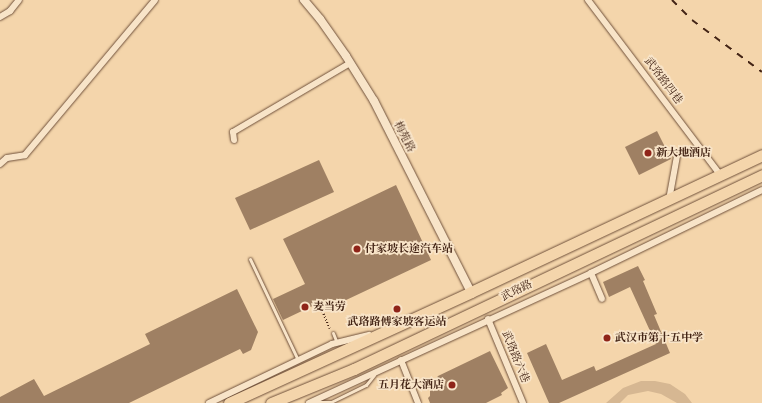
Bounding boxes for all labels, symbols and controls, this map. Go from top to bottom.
street label: 武珞路四巷 [641,55,685,107]
street label: 梅苑路 [391,119,417,155]
place label: 新大地酒店 [656,146,711,160]
marker: 新大地酒店 [643,148,653,158]
place label: 付家坡长途汽车站 [365,242,453,256]
marker: 付家坡长途汽车站 [352,244,362,254]
street label: 武珞路 [499,278,535,304]
place label: 麦当劳 [313,300,346,314]
marker: 麦当劳 [300,302,310,312]
marker: 武珞路傅家坡客运站 [392,304,402,314]
place label: 武珞路傅家坡客运站 [348,315,446,329]
street label: 武珞路六巷 [499,329,531,385]
place label: 武汉市第十五中学 [615,331,703,345]
marker: 武汉市第十五中学 [602,333,612,343]
place label: 五月花大酒店 [378,378,444,392]
marker: 五月花大酒店 [447,380,457,390]

